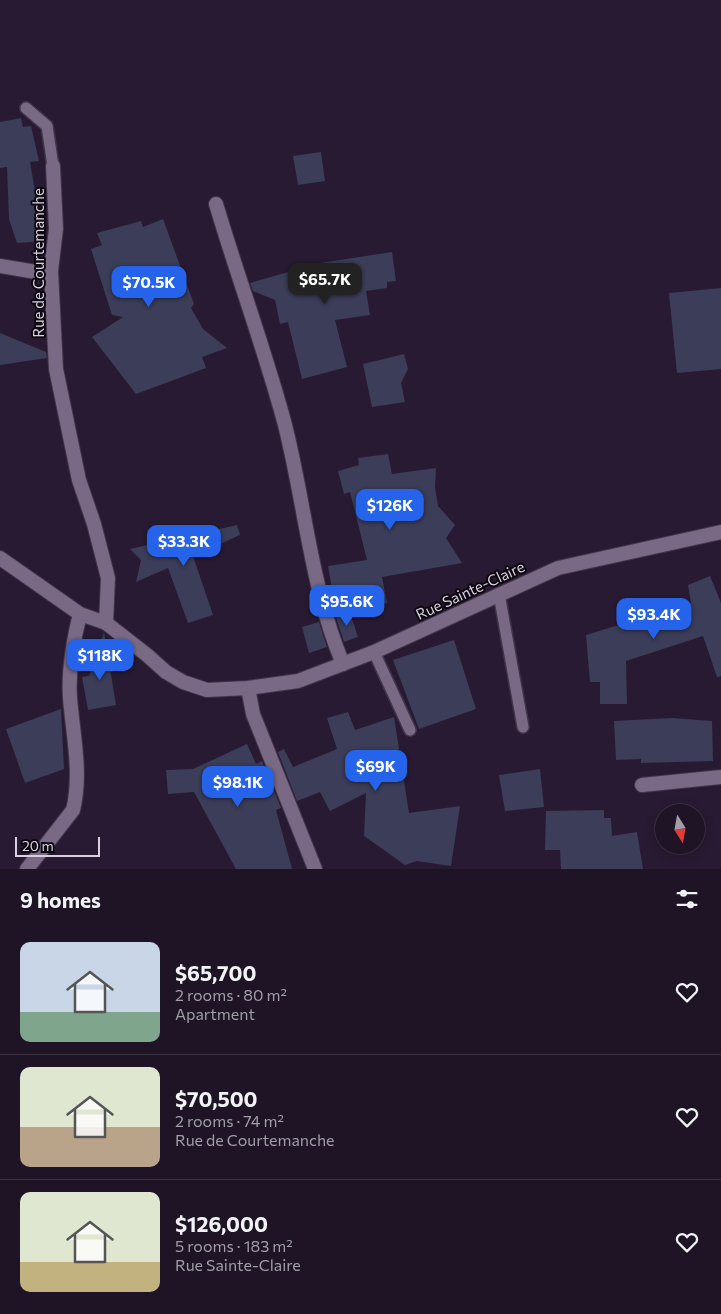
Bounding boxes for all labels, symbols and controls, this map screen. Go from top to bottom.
street label: Rue de Courtemanche [29,188,47,338]
pin: $65.7K [284,262,366,305]
pin: $70.5K [108,266,190,308]
text: $65.7K [299,269,351,288]
text: $70.5K [122,272,176,291]
pin: $126K [355,488,425,531]
text: $126K [367,495,413,514]
pin: $33.3K [143,524,225,567]
text: $33.3K [158,531,210,550]
street label: Rue Sainte-Claire [413,557,527,623]
pin: $95.6K [306,584,388,627]
text: $95.6K [320,591,374,610]
pin: $93.4K [613,598,695,640]
text: $93.4K [627,604,681,623]
pin: $118K [65,638,135,681]
text: $118K [78,645,122,664]
pin: $69K [346,750,406,792]
text: $69K [356,756,396,775]
pin: $98.1K [197,766,279,808]
text: $98.1K [213,772,263,791]
north arrow [655,804,705,854]
map controls [655,804,705,854]
scale bar [15,834,100,857]
text: 20 m [22,837,54,854]
icon: filters [673,885,701,913]
text: 9 homes [20,887,101,912]
text: $65,700 [175,960,256,985]
icon: home [60,962,120,1022]
icon: heart [673,978,701,1006]
text: 2 rooms · 80 m² [175,985,287,1004]
text: Apartment [175,1004,255,1023]
text: $70,500 [175,1086,258,1111]
icon: home [60,1087,120,1147]
icon: heart [673,1103,701,1131]
text: 2 rooms · 74 m² [175,1111,284,1130]
text: Rue de Courtemanche [175,1130,335,1149]
text: $126,000 [175,1211,268,1236]
icon: home [60,1212,120,1272]
icon: heart [673,1228,701,1256]
text: 5 rooms · 183 m² [175,1236,293,1255]
text: Rue Sainte-Claire [175,1255,301,1274]

